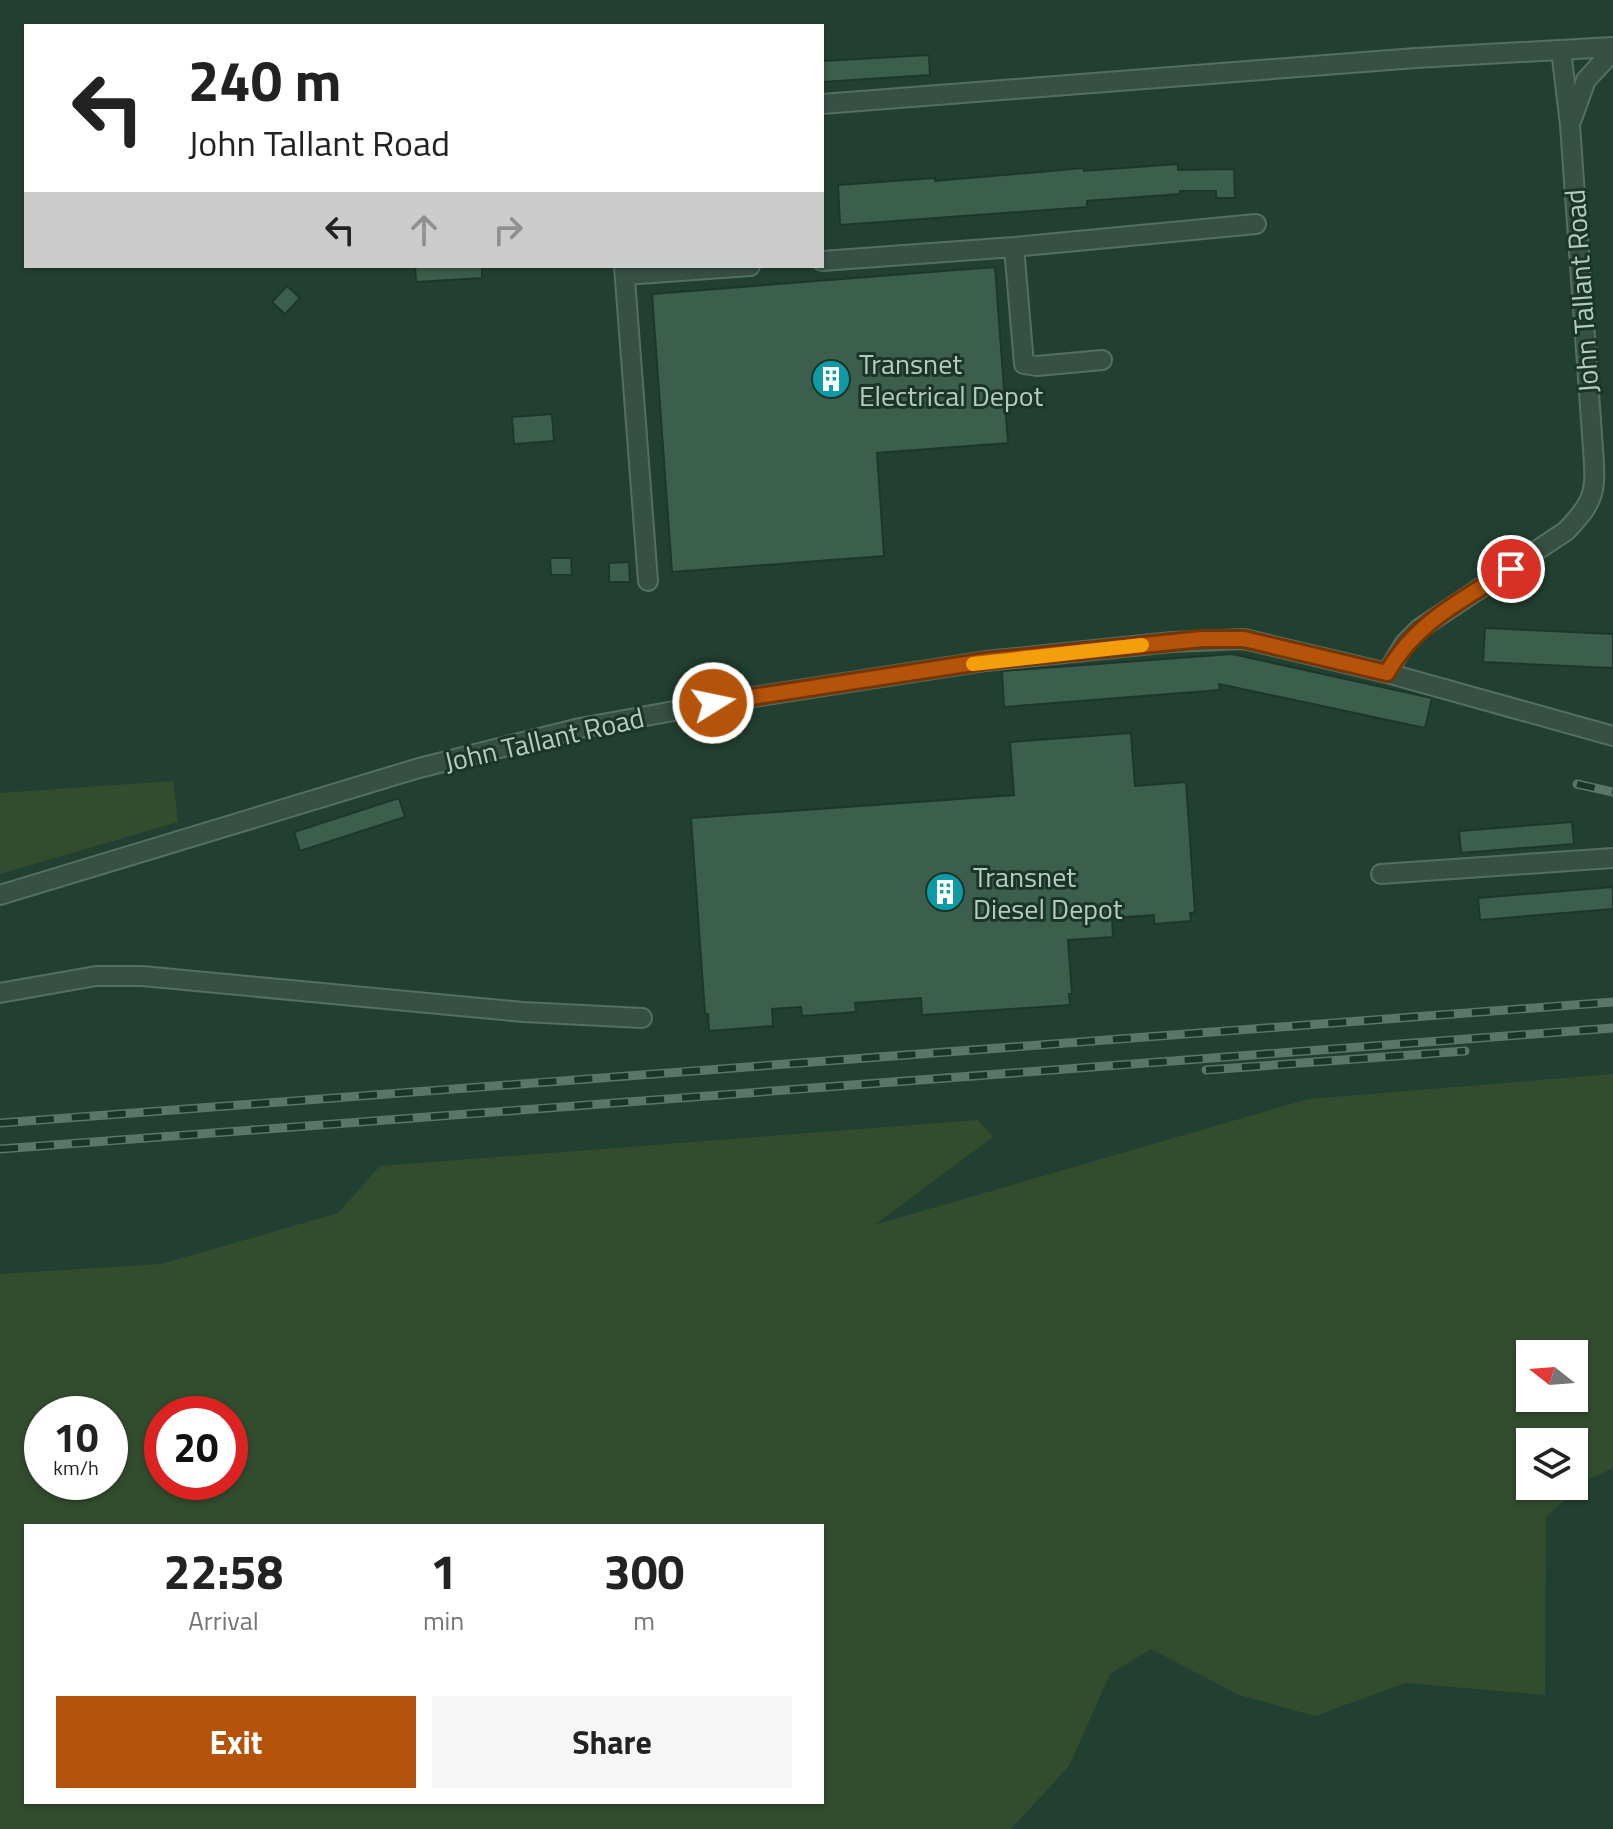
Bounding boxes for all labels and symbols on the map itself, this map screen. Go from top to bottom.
street label: John Tallant Road [1552,188,1610,394]
place label: Transnet Electrical Depot [859,342,1043,417]
building icon: Transnet Electrical Depot [810,358,852,400]
pin [1477,535,1545,603]
position arrow [671,661,755,745]
street label: John Tallant Road [440,695,648,783]
place label: Transnet Diesel Depot [973,855,1123,930]
building icon: Transnet Diesel Depot [924,871,966,913]
north arrow [1516,1340,1588,1412]
speed limit sign: 20 [144,1396,248,1500]

